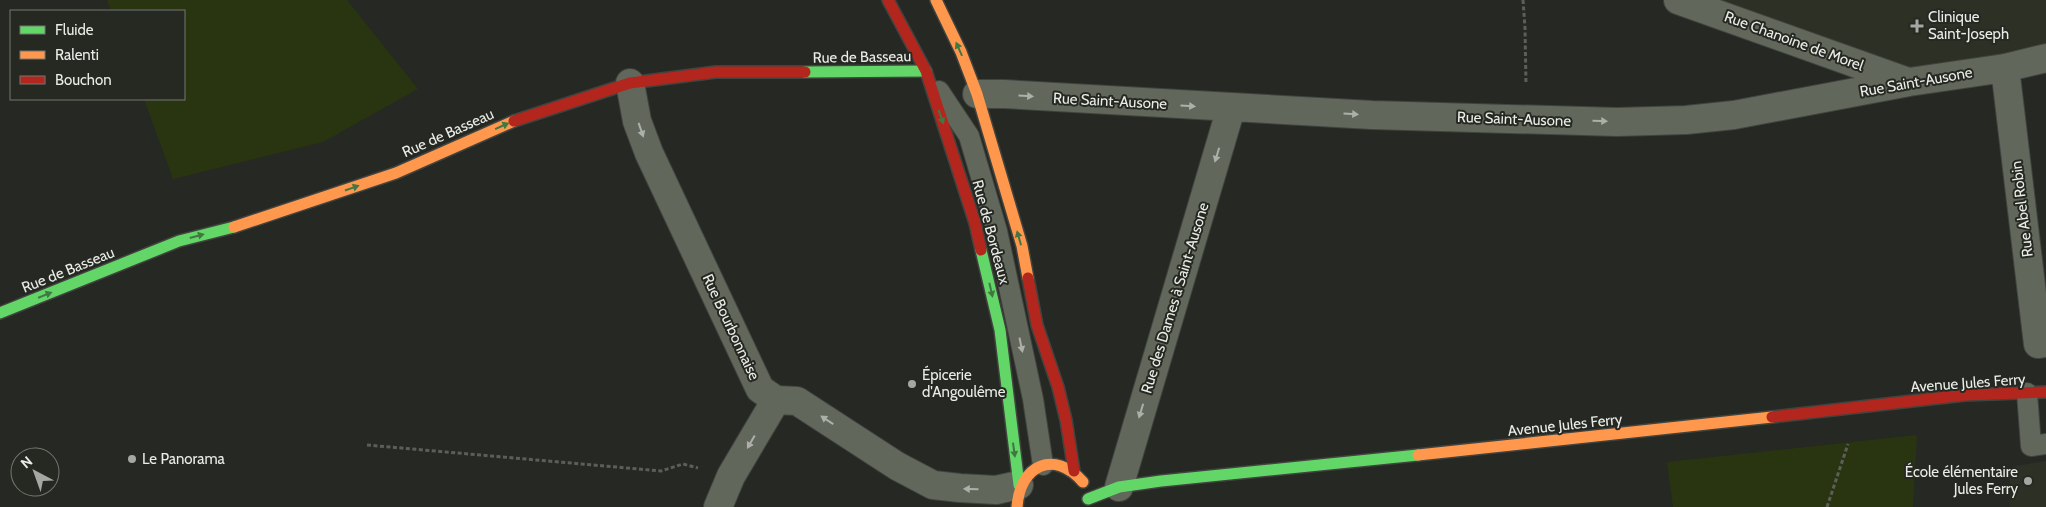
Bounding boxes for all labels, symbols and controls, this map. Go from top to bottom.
street label: Rue Chanoine de Morel [1722,7,1867,75]
place label: Clinique Saint-Joseph [1928,8,2009,43]
legend [10,10,185,100]
marker: Clinique Saint-Joseph [1910,19,1924,33]
text: Fluide [55,21,94,39]
one-way arrow [955,42,963,56]
text: Ralenti [55,46,99,64]
street label: Rue de Basseau [813,47,911,67]
street label: Rue Saint-Ausone [1858,63,1974,101]
text: Bouchon [55,71,112,89]
street label: Rue Saint-Ausone [1053,89,1168,113]
one-way arrow [1018,93,1034,101]
one-way arrow [1181,102,1197,110]
street label: Rue de Basseau [399,105,497,161]
street label: Rue Saint-Ausone [1457,108,1572,130]
one-way arrow [938,110,946,125]
one-way arrow [1343,110,1359,118]
one-way arrow [1593,117,1609,125]
one-way arrow [495,122,509,130]
one-way arrow [637,123,645,138]
one-way arrow [1213,147,1221,162]
street label: Rue Abel Robin [2007,160,2037,258]
street label: Rue de Bordeaux [968,178,1014,286]
one-way arrow [344,183,359,191]
street label: Rue des Dames à Saint-Ausone [1137,200,1213,396]
one-way arrow [1015,230,1023,245]
one-way arrow [189,232,204,240]
street label: Rue de Basseau [19,243,117,297]
street label: Rue Bourbonnaise [698,271,764,383]
one-way arrow [987,282,995,297]
one-way arrow [38,290,52,298]
one-way arrow [1017,337,1025,352]
place label: Épicerie d'Angoulême [922,365,1006,401]
street label: Avenue Jules Ferry [1910,370,2026,396]
marker: Épicerie d'Angoulême [906,378,918,390]
one-way arrow [1137,404,1145,419]
street label: Avenue Jules Ferry [1507,410,1624,440]
one-way arrow [820,416,833,425]
one-way arrow [746,435,755,448]
one-way arrow [1010,443,1018,459]
north arrow [10,447,60,497]
place label: Le Panorama [142,450,226,468]
text: N [17,452,36,472]
marker: Le Panorama [126,453,138,465]
place label: École élémentaire Jules Ferry [1905,462,2018,498]
marker: École élémentaire Jules Ferry [2022,475,2034,487]
one-way arrow [963,485,979,493]

